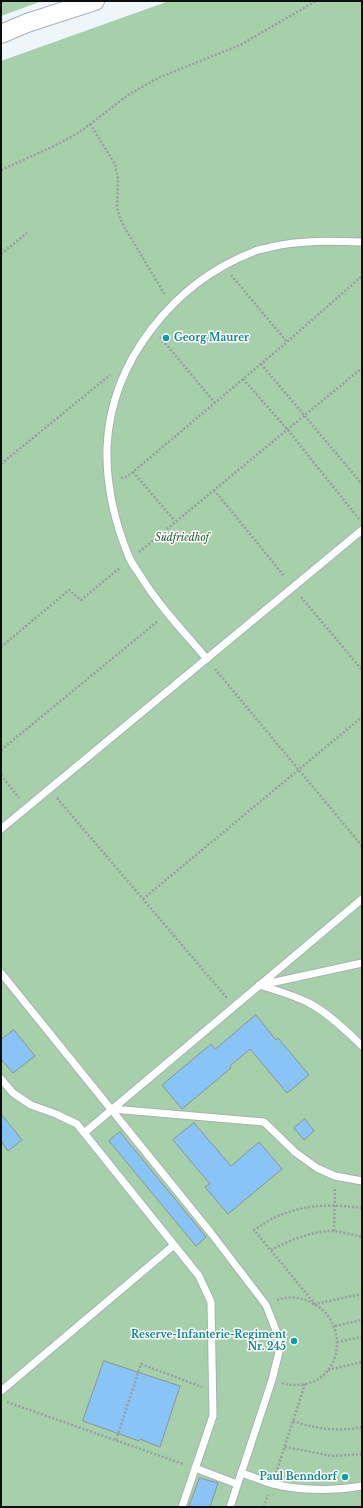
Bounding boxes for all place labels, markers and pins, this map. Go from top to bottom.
place label: Georg Maurer [174,332,249,344]
marker: Georg Maurer [161,333,171,343]
place label: Reserve-Infanterie-Regiment Nr. 245 [131,1329,286,1352]
marker: Reserve-Infanterie-Regiment Nr. 245 [289,1336,299,1346]
place label: Paul Benndorf [260,1471,337,1483]
marker: Paul Benndorf [340,1472,350,1482]

